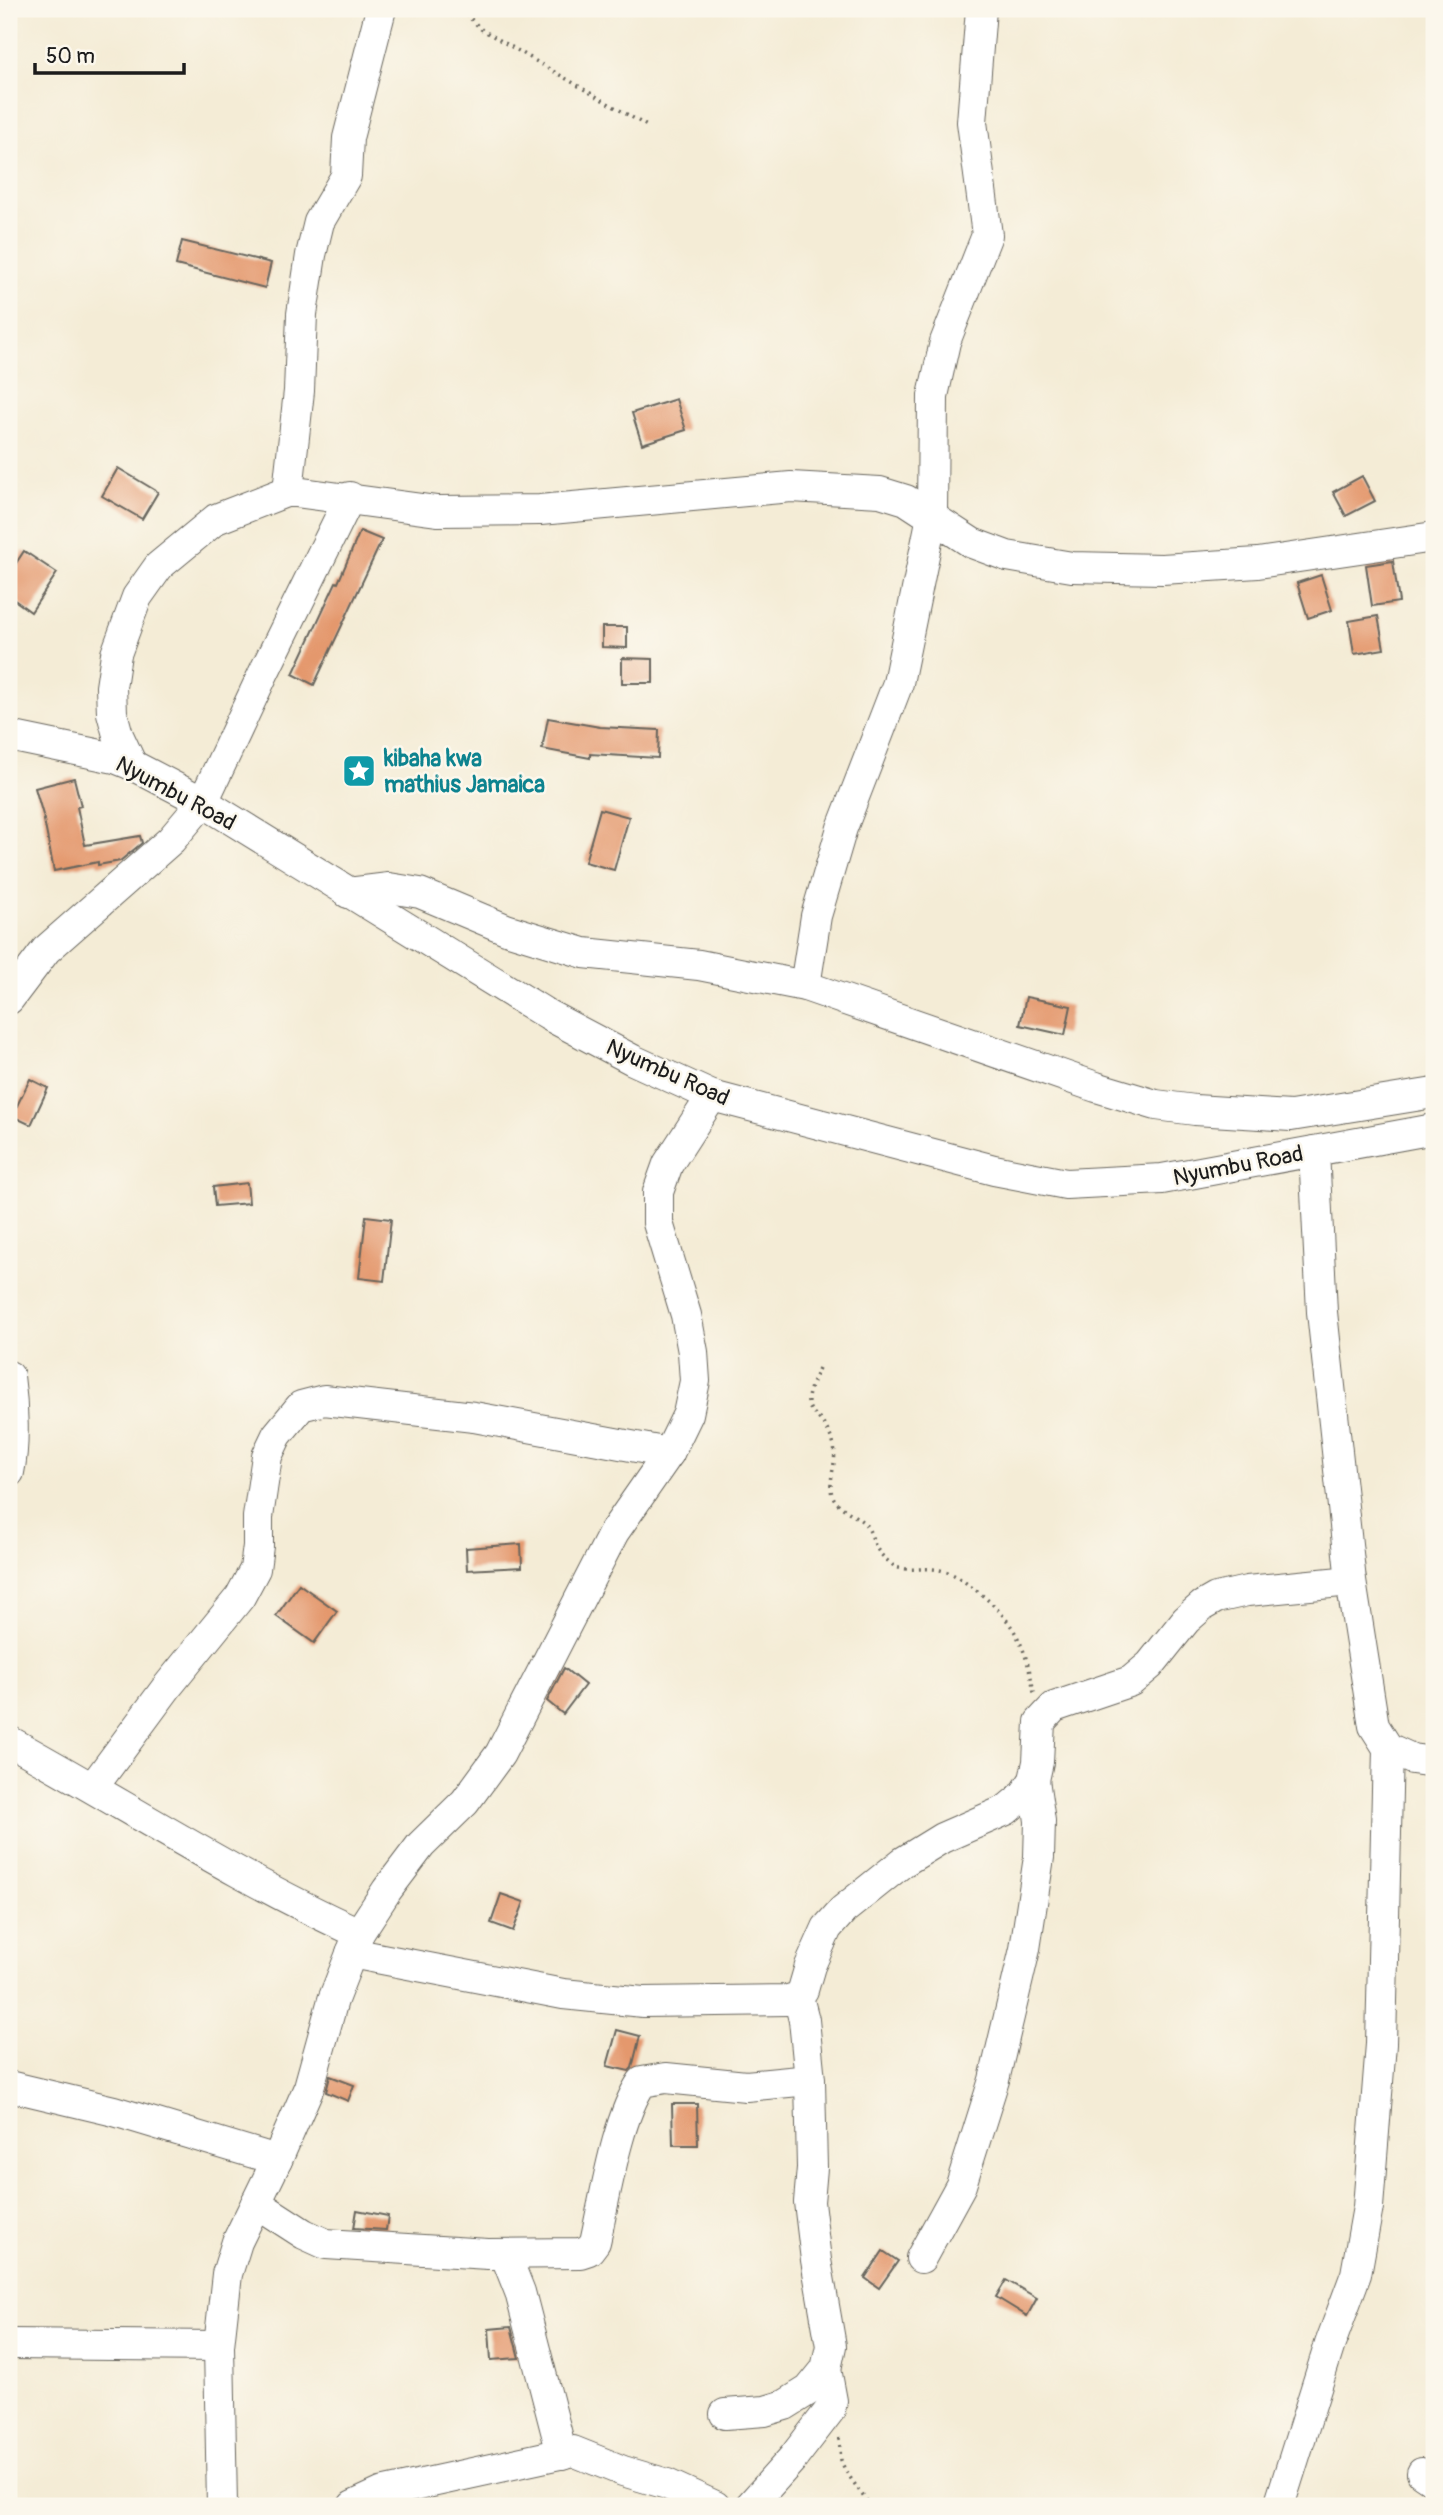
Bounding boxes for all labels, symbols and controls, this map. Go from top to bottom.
scale bar [35,32,184,76]
text: 50 m [46,43,95,70]
place label: kibaha kwa mathius Jamaica [383,744,545,799]
street label: Nyumbu Road [111,750,241,837]
place icon: kibaha kwa mathius Jamaica [340,752,378,790]
street label: Nyumbu Road [602,1032,734,1113]
street label: Nyumbu Road [1170,1139,1306,1192]

